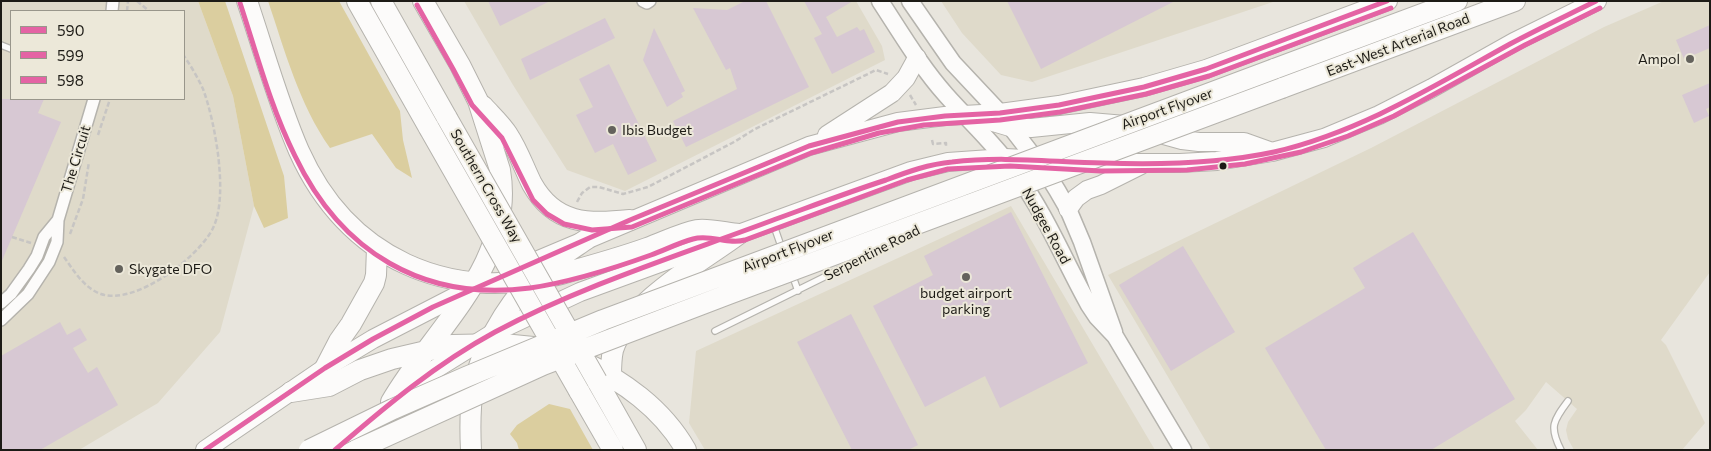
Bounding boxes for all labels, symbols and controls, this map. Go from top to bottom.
legend [10,10,185,100]
street label: East-West Arterial Road [1324,10,1472,80]
text: 590 [57,21,85,39]
text: 599 [57,46,84,64]
place label: Ampol [1638,51,1680,67]
marker: Ampol [1684,53,1696,65]
text: 598 [57,71,84,89]
street label: Airport Flyover [1119,85,1215,133]
place label: Ibis Budget [622,122,692,138]
street label: The Circuit [58,123,94,195]
marker: Ibis Budget [606,124,618,136]
street label: Southern Cross Way [447,126,525,246]
unlabelled marker [1218,161,1228,171]
street label: Nudgee Road [1018,185,1074,267]
street label: Serpentine Road [821,222,923,284]
street label: Airport Flyover [740,226,836,276]
place label: Skygate DFO [129,261,212,277]
marker: Skygate DFO [113,263,125,275]
marker: budget airport parking [960,271,972,283]
place label: budget airport parking [920,285,1012,318]

